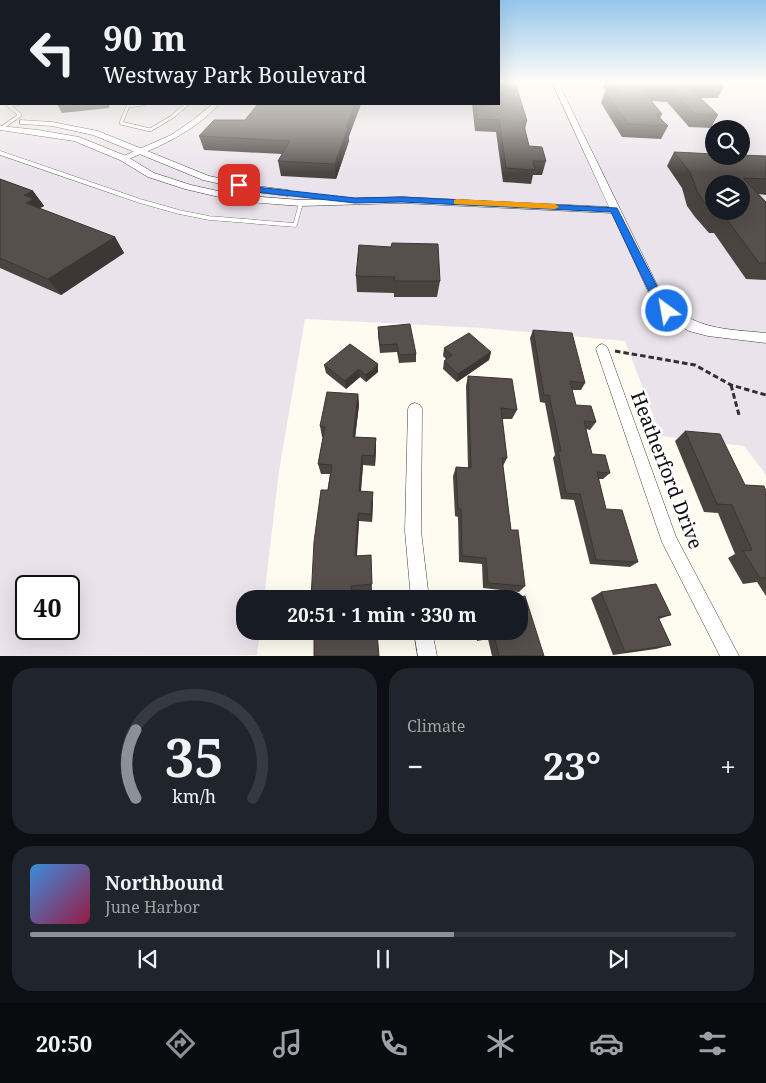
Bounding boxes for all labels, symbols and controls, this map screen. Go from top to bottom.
text: 90 m [103,14,186,61]
icon: left [20,20,85,85]
text: Westway Park Boulevard [103,59,366,89]
map controls [705,120,750,220]
button: search [705,120,750,165]
pin [218,164,260,206]
icon: arrive [225,171,253,199]
button: layers [705,175,750,220]
position arrow [640,284,692,336]
street label: Heatherford Drive [625,387,709,553]
speed limit sign: 40 [15,575,80,640]
text: 20:51 · 1 min · 330 m [287,602,477,628]
text: Climate [407,715,465,737]
text: 35 [165,721,224,792]
text: 23° [543,739,601,791]
text: − [407,747,423,785]
text: + [720,747,736,785]
text: km/h [173,784,216,808]
text: Northbound [105,870,224,896]
text: June Harbor [105,896,200,918]
icon: previous [134,945,162,973]
icon: pause [369,945,397,973]
icon: next [604,945,632,973]
icon: directions [163,1026,198,1061]
icon: music [270,1026,305,1061]
icon: phone [376,1026,411,1061]
icon: climate [483,1026,518,1061]
icon: car [589,1026,624,1061]
icon: filters [695,1026,730,1061]
text: 20:50 [36,1028,92,1058]

